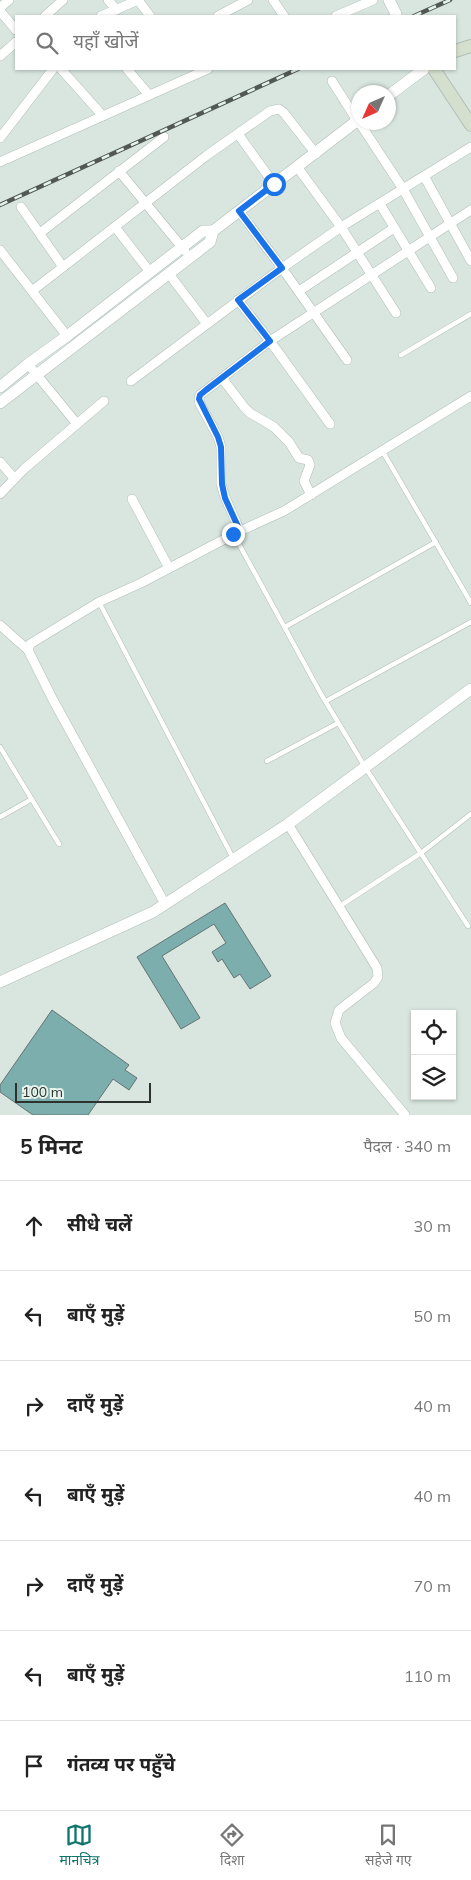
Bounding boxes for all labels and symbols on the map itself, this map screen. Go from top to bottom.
north arrow [351,85,396,130]
route start [263,173,286,196]
route end [222,523,245,546]
scale bar [15,1080,151,1103]

